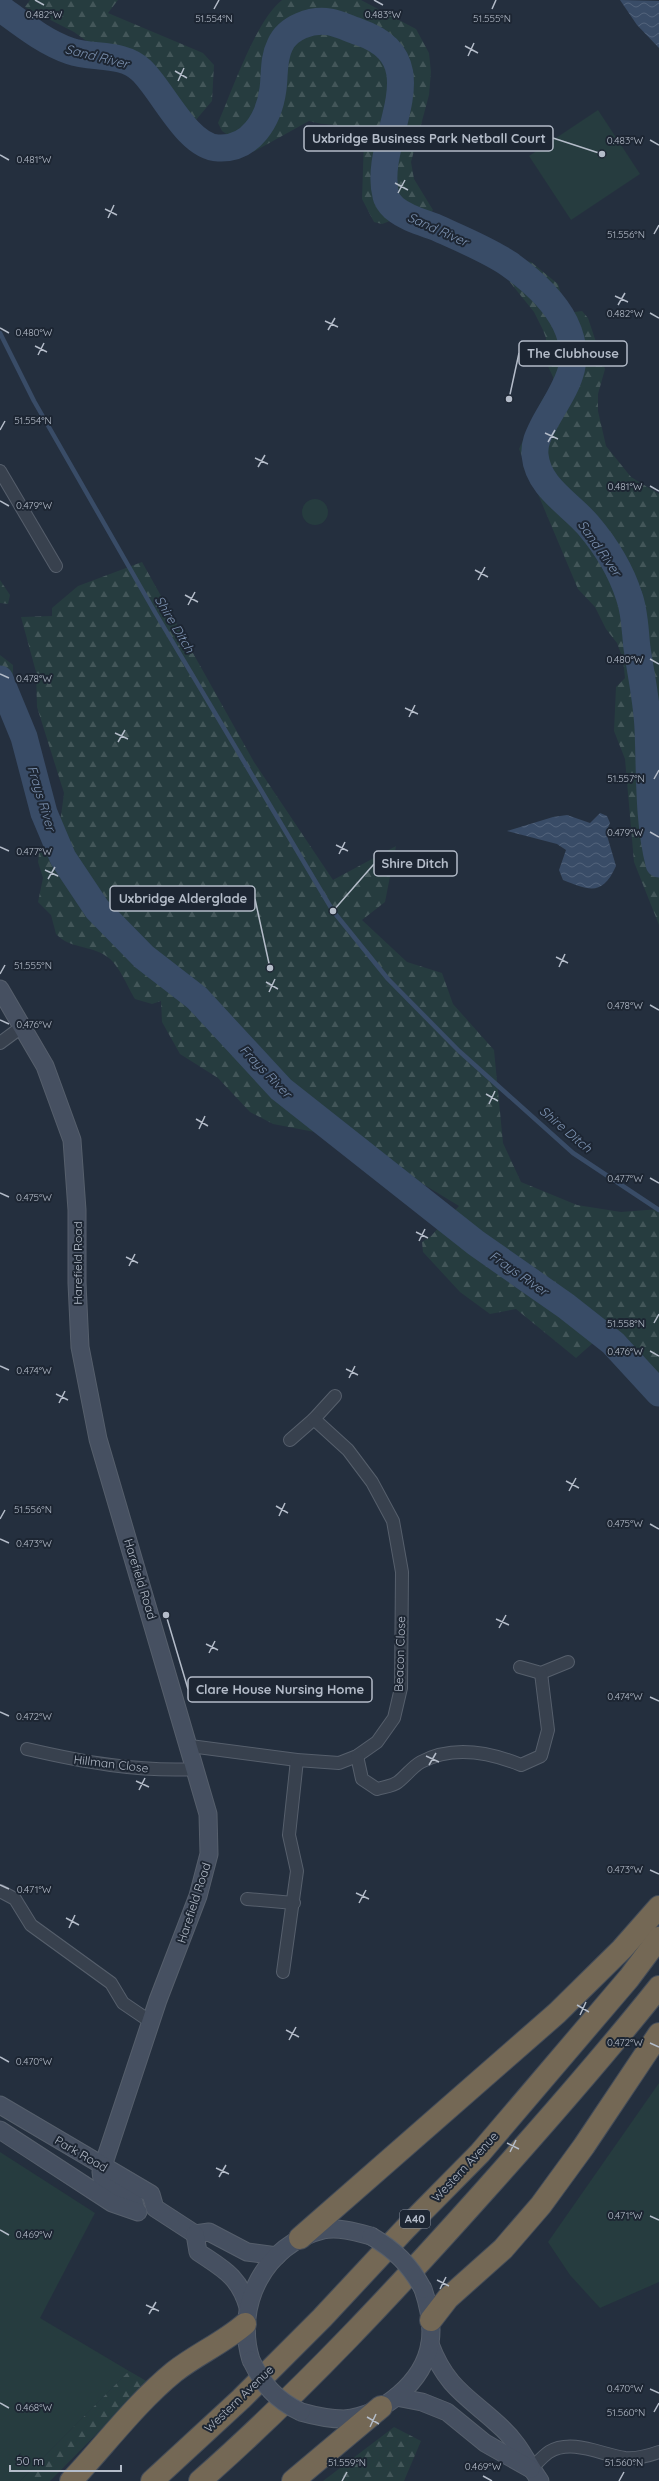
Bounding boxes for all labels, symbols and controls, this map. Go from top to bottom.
text: 0.482°W [26,8,63,21]
text: 0.483°W [365,8,402,21]
text: 51.554°N [195,12,233,25]
text: 51.555°N [473,12,511,25]
water label: Sand River [64,40,132,72]
callout: Uxbridge Business Park Netball Court [304,126,553,151]
text: Uxbridge Business Park Netball Court [312,130,546,146]
text: 0.483°W [607,134,644,147]
text: 0.481°W [17,153,52,166]
water label: Sand River [405,209,473,250]
text: 51.556°N [607,228,645,241]
text: 0.482°W [607,307,644,320]
text: 0.480°W [15,326,53,339]
callout: The Clubhouse [519,341,627,366]
text: The Clubhouse [527,345,619,361]
text: 51.554°N [14,414,52,427]
text: 0.481°W [608,480,643,493]
text: 0.479°W [16,499,52,512]
water label: Sand River [575,517,626,581]
water label: Shire Ditch [152,593,199,656]
text: 0.480°W [606,653,644,666]
text: 0.478°W [16,672,52,685]
water label: Frays River [24,763,60,835]
text: 51.557°N [607,772,645,785]
text: 0.479°W [607,826,643,839]
text: 0.477°W [16,845,52,858]
callout: Shire Ditch [374,851,457,876]
text: Shire Ditch [381,855,449,871]
callout: Uxbridge Alderglade [110,886,255,911]
text: Uxbridge Alderglade [119,890,248,906]
text: 51.555°N [14,959,52,972]
text: 0.478°W [607,999,643,1012]
text: 0.476°W [16,1018,52,1031]
water label: Frays River [237,1041,297,1102]
water label: Shire Ditch [536,1102,596,1156]
text: 0.477°W [607,1172,643,1185]
text: 0.475°W [16,1191,52,1204]
street label: Harefield Road [70,1221,85,1305]
water label: Frays River [487,1247,553,1300]
text: 51.558°N [607,1317,645,1330]
text: 0.476°W [607,1345,643,1358]
text: 0.474°W [16,1364,52,1377]
text: 51.556°N [14,1503,52,1516]
text: 0.475°W [607,1517,643,1530]
text: 0.473°W [16,1537,52,1550]
street label: Harefield Road [121,1537,160,1621]
street label: Beacon Close [391,1616,408,1692]
callout: Clare House Nursing Home [188,1677,372,1702]
text: Clare House Nursing Home [196,1681,364,1697]
text: 0.474°W [607,1690,643,1703]
text: 0.472°W [16,1710,52,1723]
street label: Hillman Close [73,1751,150,1776]
street label: Harefield Road [173,1861,214,1945]
text: 0.473°W [607,1863,643,1876]
text: 0.471°W [17,1883,52,1896]
text: 0.472°W [607,2036,643,2049]
text: 0.470°W [16,2055,53,2068]
street label: Western Avenue [428,2128,501,2205]
street label: Park Road [52,2132,110,2175]
text: 0.471°W [608,2209,643,2222]
road number: A40 [400,2210,430,2228]
text: 0.469°W [16,2228,53,2241]
street label: Western Avenue [201,2362,277,2435]
text: 0.470°W [607,2382,644,2395]
text: 0.468°W [16,2401,53,2414]
text: 51.560°N [607,2406,645,2419]
scale bar [10,2447,121,2473]
text: 50 m [16,2453,44,2468]
text: 51.559°N [328,2456,366,2469]
text: 51.560°N [605,2456,643,2469]
text: 0.469°W [465,2460,502,2473]

